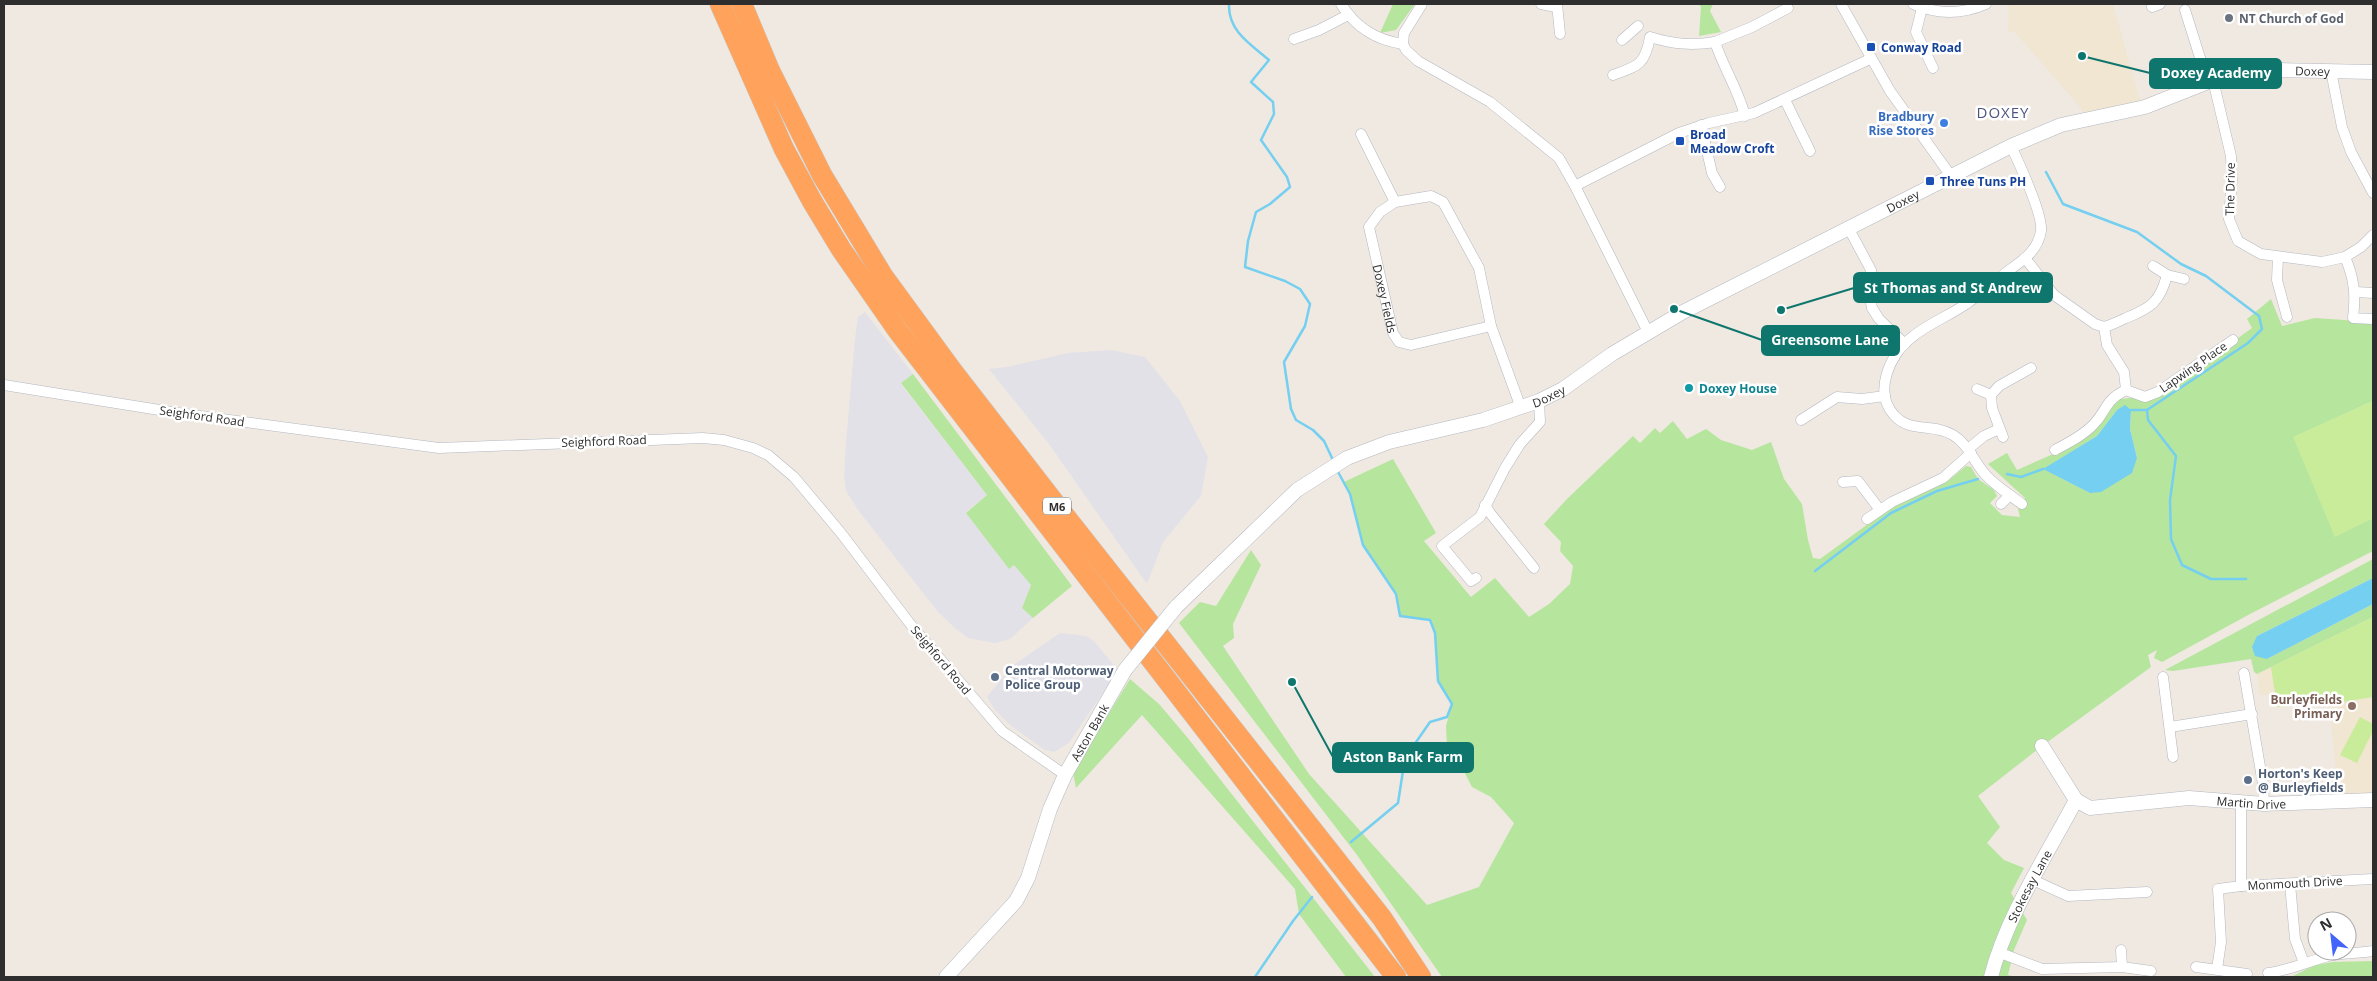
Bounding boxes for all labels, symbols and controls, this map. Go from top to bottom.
place label: NT Church of God [2239,10,2344,27]
marker: NT Church of God [2223,12,2235,24]
place label: Conway Road [1881,39,1962,56]
marker: Conway Road [1865,41,1877,53]
callout: Doxey Academy [2150,59,2281,88]
street label: Doxey [2295,62,2331,80]
text: Doxey Academy [2160,63,2272,82]
district label: DOXEY [1977,102,2029,122]
place label: Bradbury Rise Stores [1868,108,1934,139]
marker: Bradbury Rise Stores [1938,117,1950,129]
place label: Broad Meadow Croft [1690,126,1774,157]
marker: Broad Meadow Croft [1674,135,1686,147]
street label: The Drive [2221,162,2239,216]
place label: Three Tuns PH [1940,173,2026,190]
marker: Three Tuns PH [1924,175,1936,187]
street label: Doxey [1883,185,1923,216]
street label: Doxey Fields [1369,262,1401,335]
callout: St Thomas and St Andrew [1854,273,2052,302]
text: St Thomas and St Andrew [1864,278,2042,297]
callout: Greensome Lane [1762,326,1899,355]
text: Greensome Lane [1771,330,1889,349]
street label: Lapwing Place [2156,337,2230,397]
street label: Doxey [1530,380,1569,411]
place label: Doxey House [1699,380,1777,397]
marker: Doxey House [1683,382,1695,394]
street label: Seighford Road [158,402,246,430]
street label: Seighford Road [561,431,647,451]
road number: M6 [1043,498,1071,514]
street label: Seighford Road [907,622,975,698]
place label: Central Motorway Police Group [1005,662,1114,693]
marker: Central Motorway Police Group [989,671,1001,683]
place label: Burleyfields Primary [2270,691,2342,722]
street label: Aston Bank [1066,700,1113,764]
marker: Burleyfields Primary [2346,700,2358,712]
callout: Aston Bank Farm [1333,743,1473,772]
text: Aston Bank Farm [1343,747,1463,766]
place label: Horton's Keep @ Burleyfields [2258,765,2344,796]
marker: Horton's Keep @ Burleyfields [2242,774,2254,786]
street label: Martin Drive [2216,792,2287,813]
street label: Stokesay Lane [2003,846,2055,925]
street label: Monmouth Drive [2247,872,2343,894]
north arrow [2307,911,2357,961]
text: N [2316,913,2335,935]

